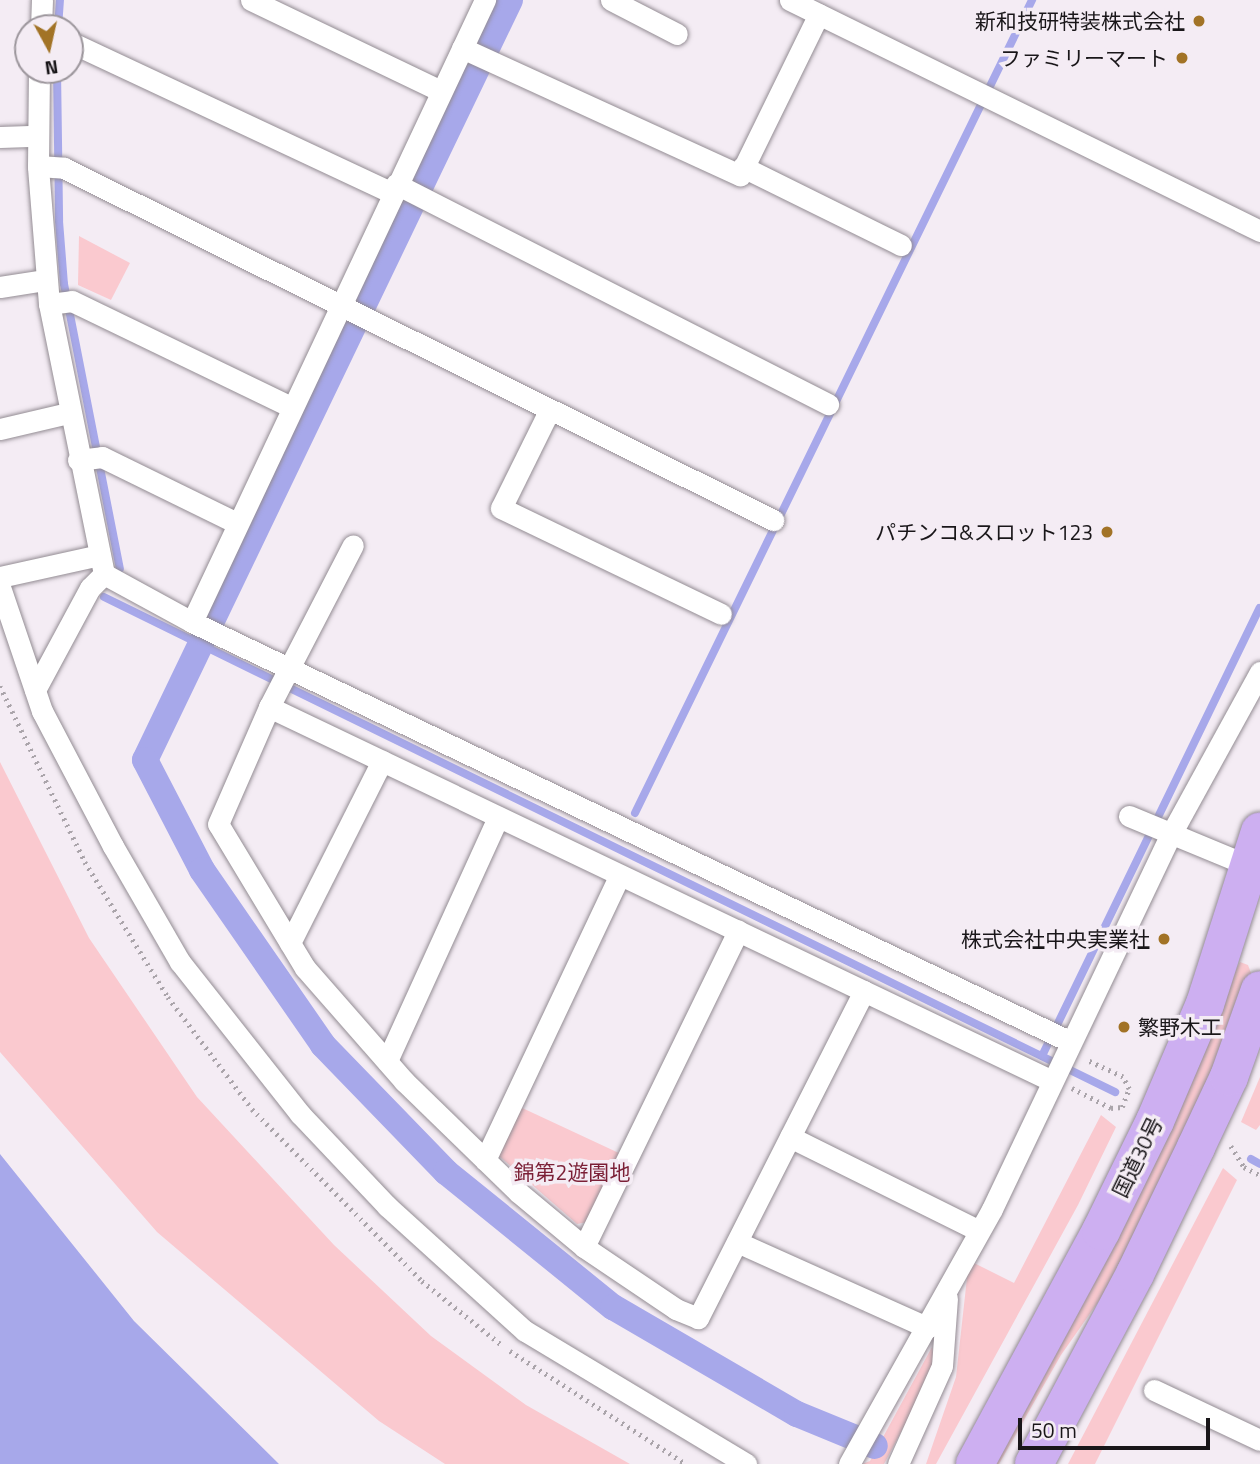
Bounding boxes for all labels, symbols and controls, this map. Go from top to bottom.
place label: 新和技研特装株式会社 [975,8,1185,34]
marker: 新和技研特装株式会社 [1191,13,1207,29]
north arrow [14,14,84,84]
place label: ファミリーマート [1000,45,1168,71]
marker: ファミリーマート [1174,50,1190,66]
text: N [43,53,60,84]
place label: パチンコ&スロット123 [875,519,1093,545]
marker: パチンコ&スロット123 [1099,524,1115,540]
place label: 株式会社中央実業社 [961,926,1150,952]
marker: 株式会社中央実業社 [1156,931,1172,947]
place label: 繁野木工 [1138,1014,1222,1040]
marker: 繁野木工 [1116,1019,1132,1035]
street label: 国道30号 [1107,1113,1167,1201]
park label: 錦第2遊園地 [514,1159,630,1185]
scale bar [1022,1404,1214,1448]
text: 50 m [1031,1414,1077,1446]

